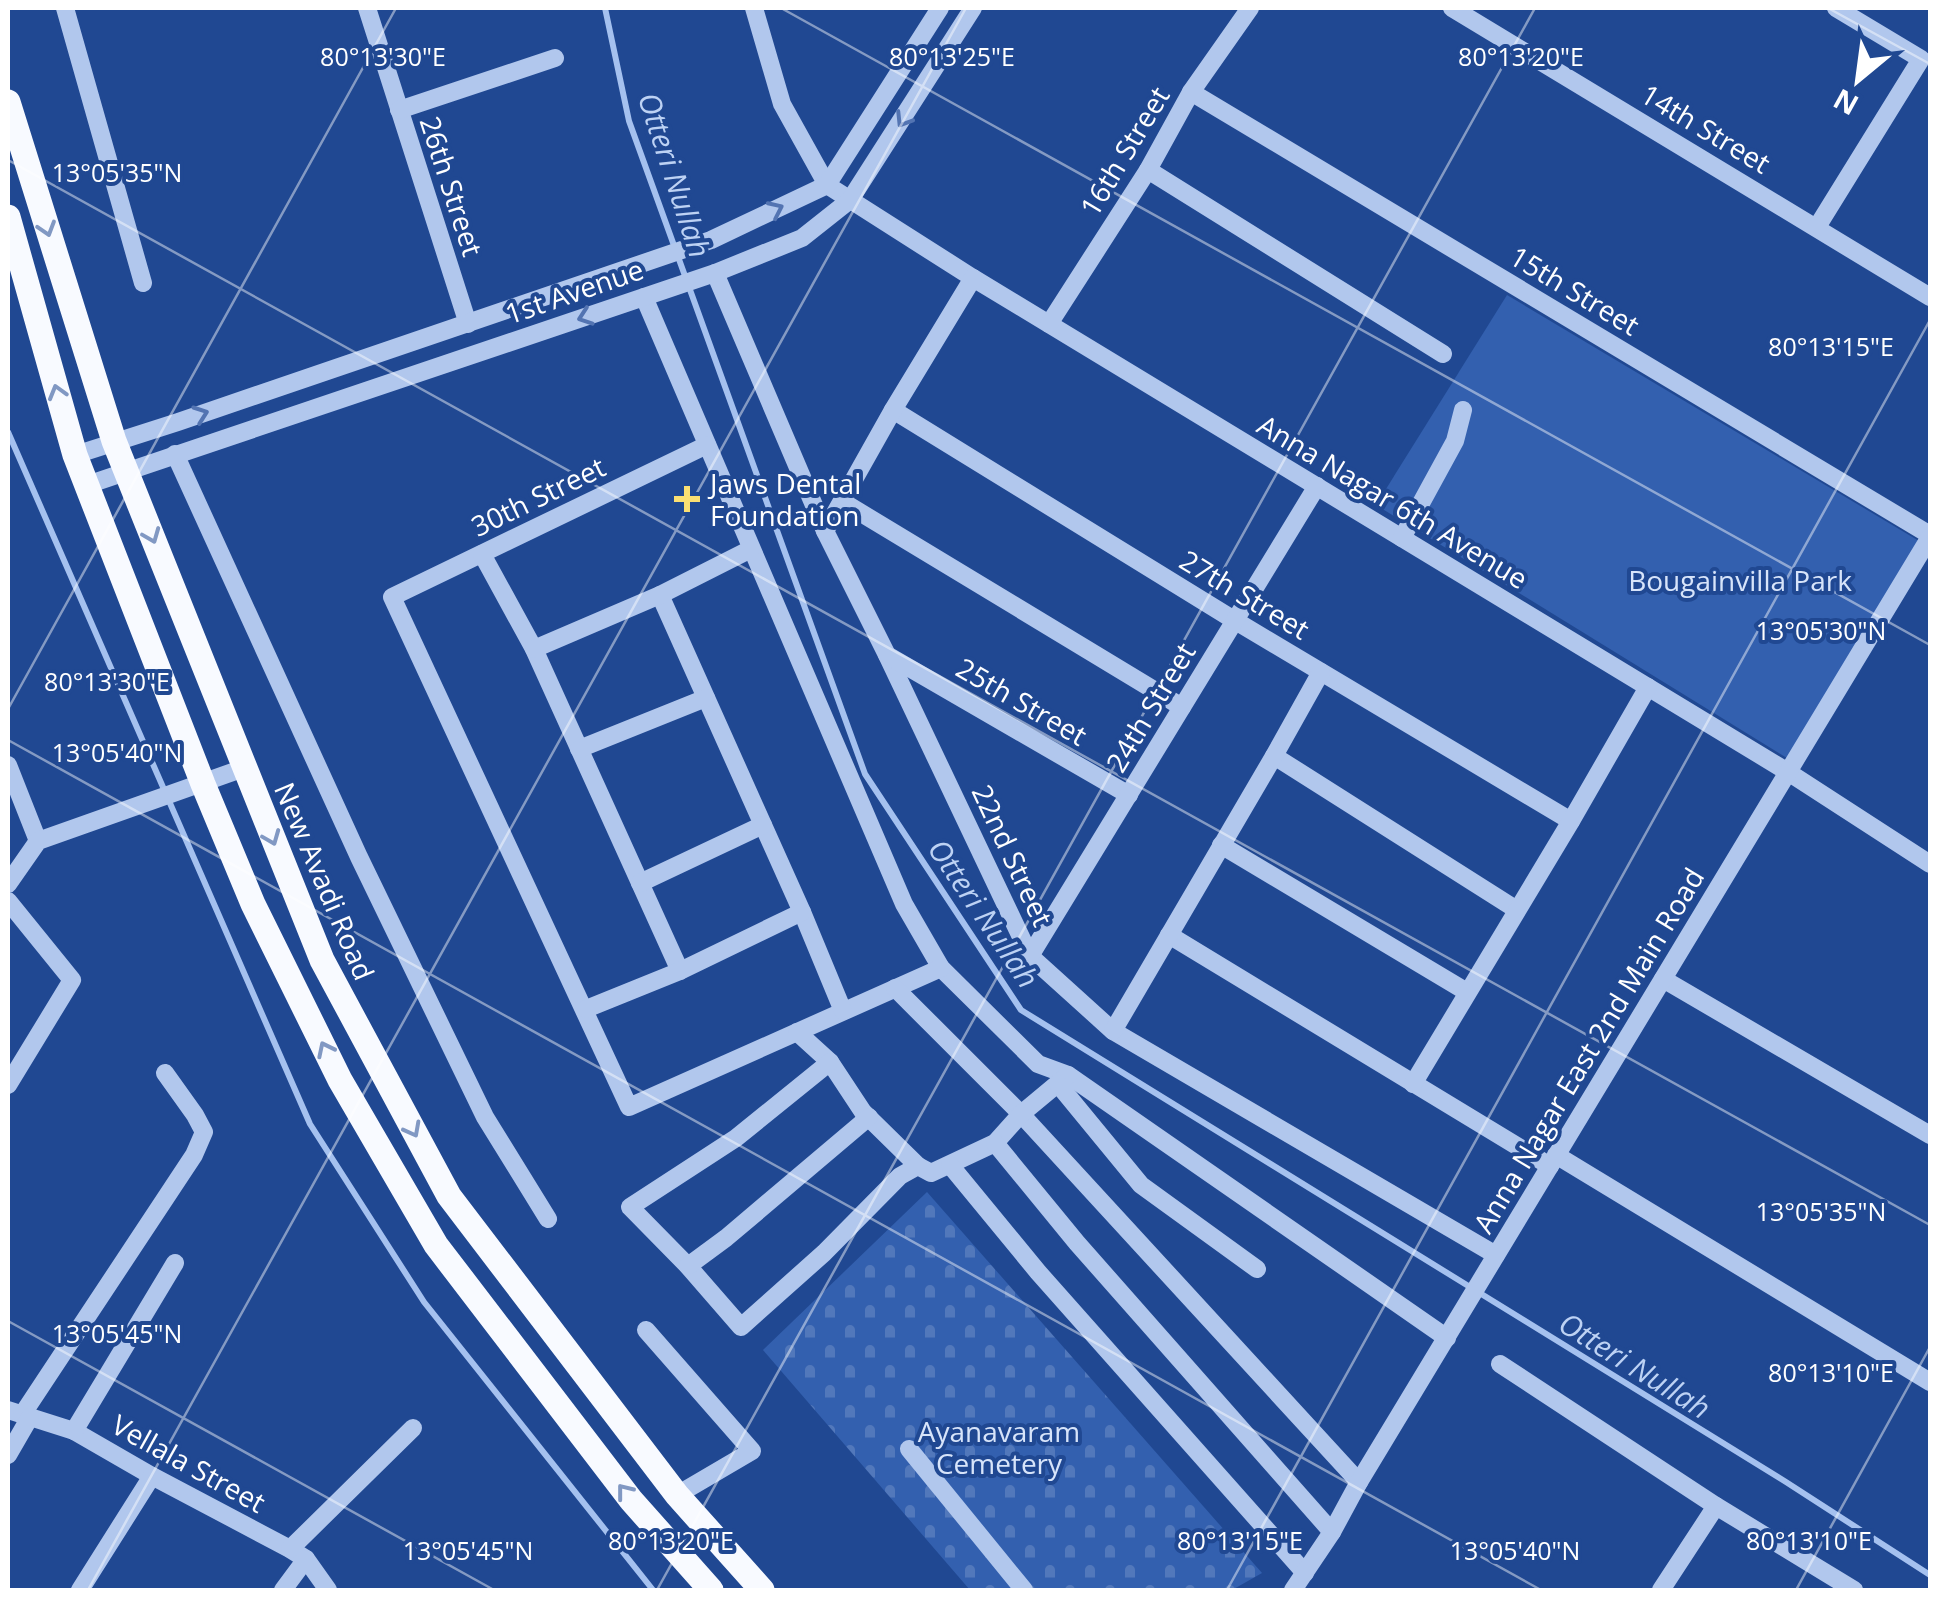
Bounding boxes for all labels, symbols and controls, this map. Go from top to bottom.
north arrow [1808,30,1908,130]
text: 80°13'30"E [320,39,446,73]
text: 80°13'25"E [889,39,1015,73]
text: 80°13'20"E [1458,39,1584,73]
street label: 14th Street [1634,74,1778,182]
street label: 16th Street [1070,79,1178,223]
text: N [1826,81,1865,125]
water label: Otteri Nullah [629,87,721,263]
one-way arrow [896,109,915,127]
street label: 26th Street [412,111,492,261]
text: 13°05'35"N [52,155,182,189]
one-way arrow [765,202,783,222]
one-way arrow [35,219,56,236]
street label: 15th Street [1503,236,1647,344]
street label: 1st Avenue [500,250,648,332]
one-way arrow [577,305,594,325]
text: 80°13'15"E [1768,329,1894,363]
one-way arrow [48,384,69,401]
one-way arrow [191,405,208,426]
street label: Anna Nagar 6th Avenue [1251,405,1535,597]
street label: 30th Street [465,447,611,545]
place label: Jaws Dental Foundation [707,464,861,534]
marker: Jaws Dental Foundation [674,486,700,512]
one-way arrow [140,526,160,544]
street label: 27th Street [1173,540,1317,648]
park label: Bougainvilla Park [1628,561,1852,599]
text: 13°05'30"N [1756,613,1886,647]
street label: 24th Street [1096,635,1204,779]
street label: 25th Street [950,648,1094,754]
text: 80°13'30"E [44,664,170,698]
text: 13°05'40"N [52,735,182,769]
street label: New Avadi Road [266,776,384,986]
street label: 22nd Street [964,778,1062,932]
one-way arrow [261,828,281,846]
water label: Otteri Nullah [919,831,1049,995]
street label: Anna Nagar East 2nd Main Road [1464,860,1712,1240]
one-way arrow [317,1041,337,1059]
one-way arrow [401,1120,421,1138]
text: 13°05'35"N [1756,1194,1886,1228]
water label: Otteri Nullah [1551,1302,1719,1428]
text: 13°05'45"N [52,1316,182,1350]
text: 80°13'10"E [1768,1355,1894,1389]
street label: Vellala Street [105,1405,273,1521]
park label: Ayanavaram Cemetery [918,1412,1080,1482]
one-way arrow [618,1484,636,1502]
text: 80°13'20"E [608,1523,734,1557]
text: 80°13'15"E [1177,1523,1303,1557]
text: 80°13'10"E [1746,1523,1872,1557]
text: 13°05'45"N [403,1533,533,1567]
text: 13°05'40"N [1450,1533,1580,1567]

